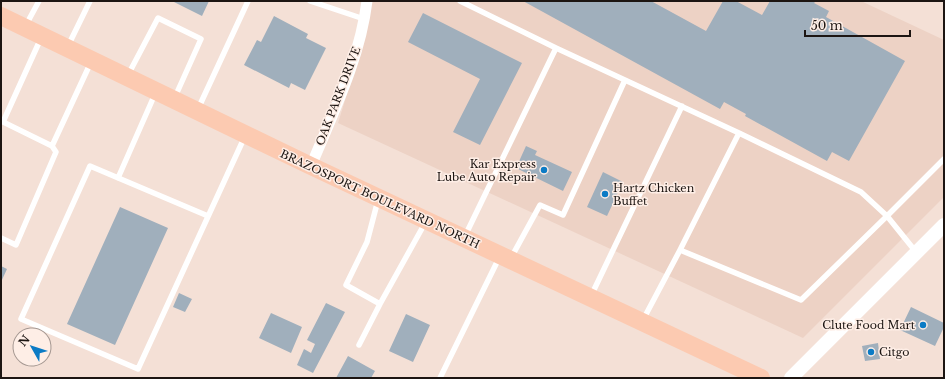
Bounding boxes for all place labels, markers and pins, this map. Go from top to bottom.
place label: Kar Express Lube Auto Repair [437,157,537,184]
marker: Kar Express Lube Auto Repair [539,165,549,175]
place label: Hartz Chicken Buffet [613,181,695,208]
marker: Hartz Chicken Buffet [600,189,610,199]
place label: Clute Food Mart [822,318,916,332]
marker: Clute Food Mart [918,320,928,330]
place label: Citgo [879,345,909,359]
marker: Citgo [866,347,876,357]

